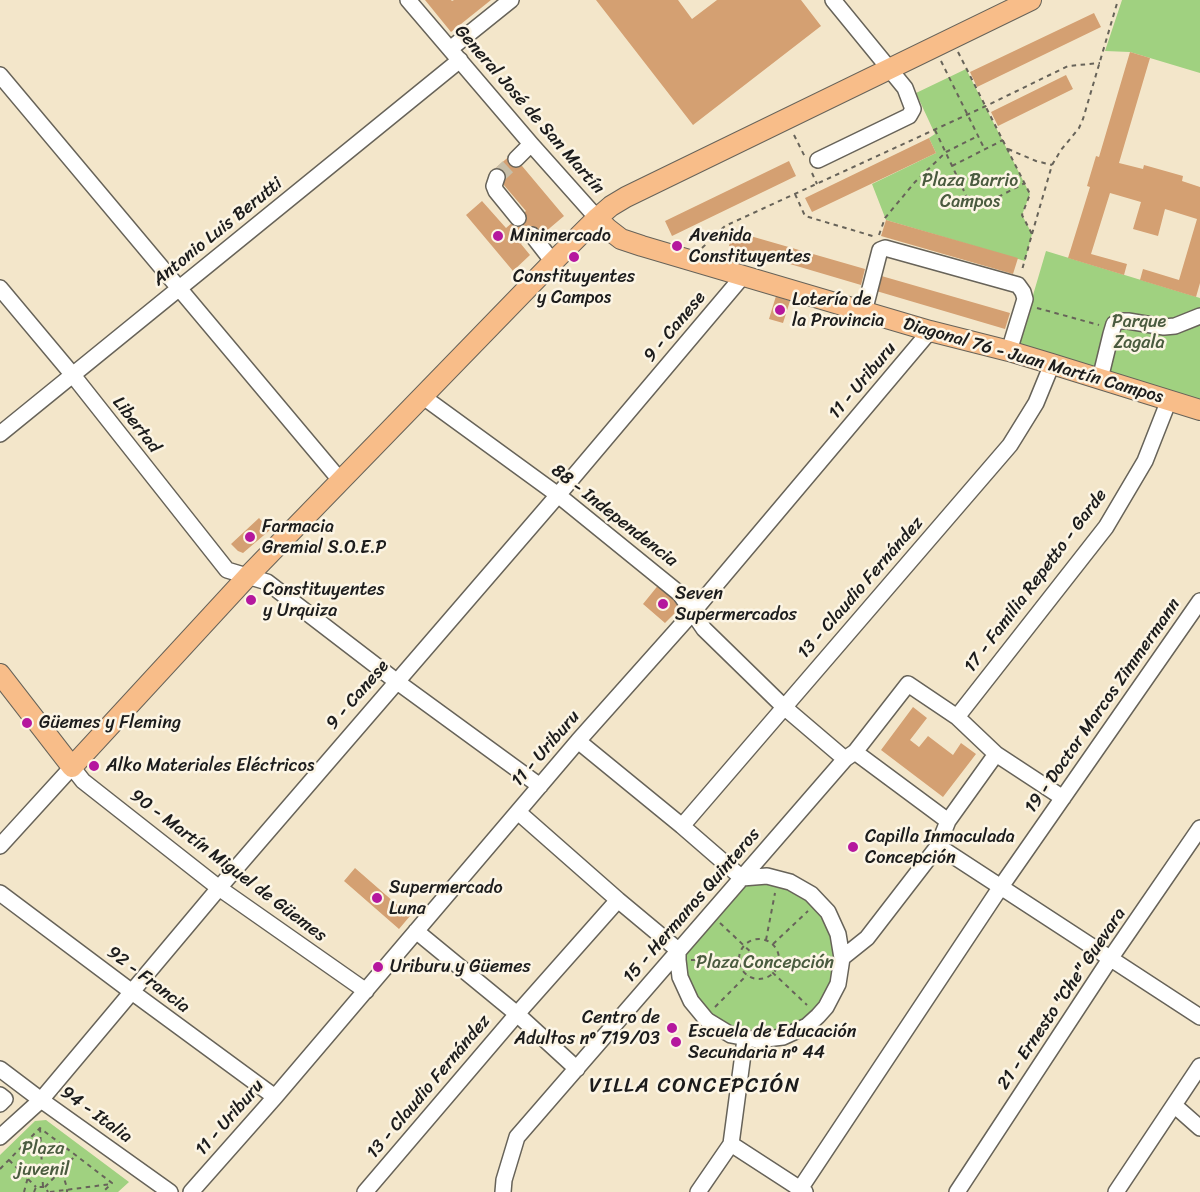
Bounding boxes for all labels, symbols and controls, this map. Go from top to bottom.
street label: General José de San Martín [450,21,608,199]
park label: Plaza Barrio Campos [922,170,1018,213]
street label: Antonio Luis Berutti [149,173,287,291]
place label: Minimercado [510,225,611,247]
place label: Avenida Constituyentes [689,225,811,268]
marker: Minimercado [491,229,505,243]
marker: Avenida Constituyentes [670,239,684,253]
marker: Constituyentes y Campos [567,250,581,264]
place label: Constituyentes y Campos [513,266,635,308]
street label: 9 - Canese [639,288,711,366]
place label: Lotería de la Provincia [792,289,884,332]
marker: Lotería de la Provincia [773,303,787,317]
park label: Parque Zagala [1112,311,1166,354]
street label: Diagonal 76 - Juan Martín Campos [900,313,1166,409]
street label: 11 - Uriburu [825,338,901,424]
street label: Libertad [107,393,165,457]
street label: 88 - Independencia [547,460,681,572]
street label: 17 - Familia Repetto - Garde [960,485,1112,677]
street label: 13 - Claudio Fernández [794,513,928,663]
place label: Farmacia Gremial S.O.E.P [262,516,386,558]
marker: Farmacia Gremial S.O.E.P [243,530,257,544]
place label: Constituyentes y Urquiza [263,579,385,622]
place label: Seven Supermercados [675,583,797,626]
marker: Constituyentes y Urquiza [244,593,258,607]
street label: 19 - Doctor Marcos Zimmermann [1020,594,1186,818]
marker: Seven Supermercados [656,597,670,611]
street label: 9 - Canese [322,656,394,734]
street label: 11 - Uriburu [507,707,585,791]
place label: Güemes y Fleming [39,712,181,734]
marker: Güemes y Fleming [20,716,34,730]
place label: Alko Materiales Eléctricos [106,755,314,777]
marker: Alko Materiales Eléctricos [87,759,101,773]
street label: 90 - Martín Miguel de Güemes [126,785,330,947]
street label: 15 - Hermanos Quinteros [619,824,765,988]
place label: Capilla Inmaculada Concepción [865,826,1015,868]
marker: Capilla Inmaculada Concepción [846,840,860,854]
place label: Supermercado Luna [389,877,503,920]
marker: Supermercado Luna [370,891,384,905]
street label: 21 - Ernesto "Che" Guevara [993,904,1131,1094]
street label: 92 - Francia [102,942,194,1018]
park label: Plaza Concepción [696,952,834,974]
place label: Uriburu y Güemes [390,956,531,978]
marker: Uriburu y Güemes [371,960,385,974]
place label: Centro de Adultos nº 719/03 [514,1007,660,1050]
street label: 13 - Claudio Fernández [363,1011,495,1163]
marker: Centro de Adultos nº 719/03 [665,1021,679,1035]
place label: Escuela de Educación Secundaria nº 44 [688,1021,856,1064]
marker: Escuela de Educación Secundaria nº 44 [669,1035,683,1049]
district label: VILLA CONCEPCIÓN [590,1074,800,1100]
street label: 11 - Uriburu [191,1076,269,1160]
street label: 94 - Italia [56,1082,136,1148]
park label: Plaza juvenil [17,1138,69,1180]

